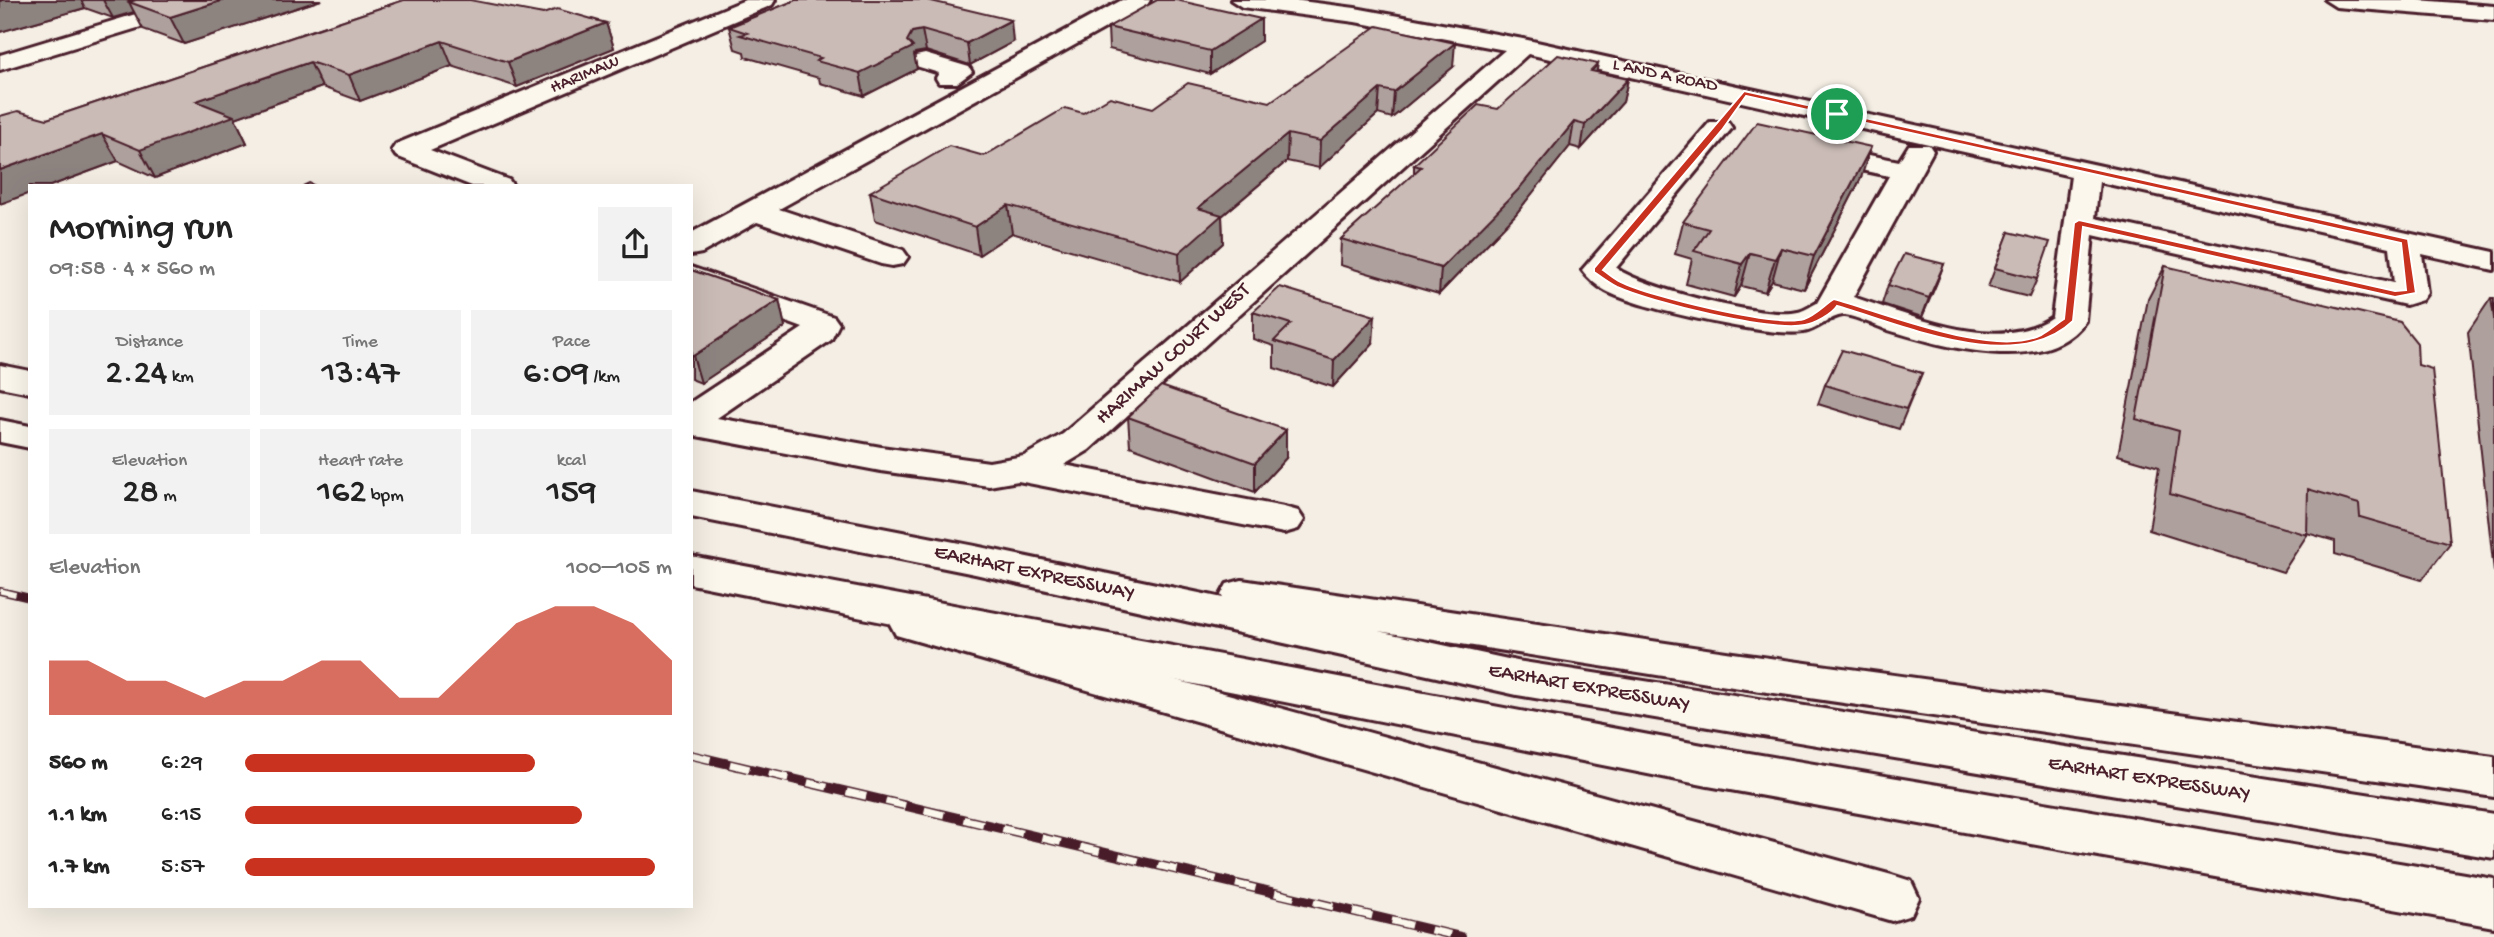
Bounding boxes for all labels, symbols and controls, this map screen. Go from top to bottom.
street label: HARIMAW [547,51,623,99]
street label: L AND A ROAD [1611,55,1720,97]
pin [1807,84,1867,144]
icon: arrive [1818,95,1856,133]
button: share [598,207,672,281]
text: Morning run [49,208,233,252]
text: 09:58 · 4 × 560 m [49,256,215,283]
street label: HARIMAW COURT WEST [1092,278,1257,431]
text: Distance [116,331,183,354]
text: Time [343,331,378,354]
text: Pace [553,331,590,354]
text: 2.24 [105,354,167,395]
text: 13:47 [321,354,400,395]
text: 6:09 [523,354,589,395]
text: km [167,366,194,389]
text: /km [589,366,620,389]
text: Elevation [112,450,187,473]
text: Heart rate [318,450,403,473]
text: kcal [557,450,586,473]
text: 28 [122,473,159,514]
text: 162 [317,473,366,514]
text: 159 [546,473,597,514]
text: m [159,485,177,508]
text: bpm [366,485,404,508]
street label: EARHART EXPRESSWAY [932,541,1136,607]
text: Elevation [49,555,140,582]
text: 100–105 m [566,555,672,582]
street label: EARHART EXPRESSWAY [1486,659,1692,719]
text: 560 m [49,750,108,777]
text: 6:29 [161,750,203,777]
street label: EARHART EXPRESSWAY [2046,752,2252,808]
text: 1.1 km [49,802,107,829]
text: 6:15 [161,802,201,829]
text: 1.7 km [49,854,110,881]
text: 5:57 [161,854,204,881]

